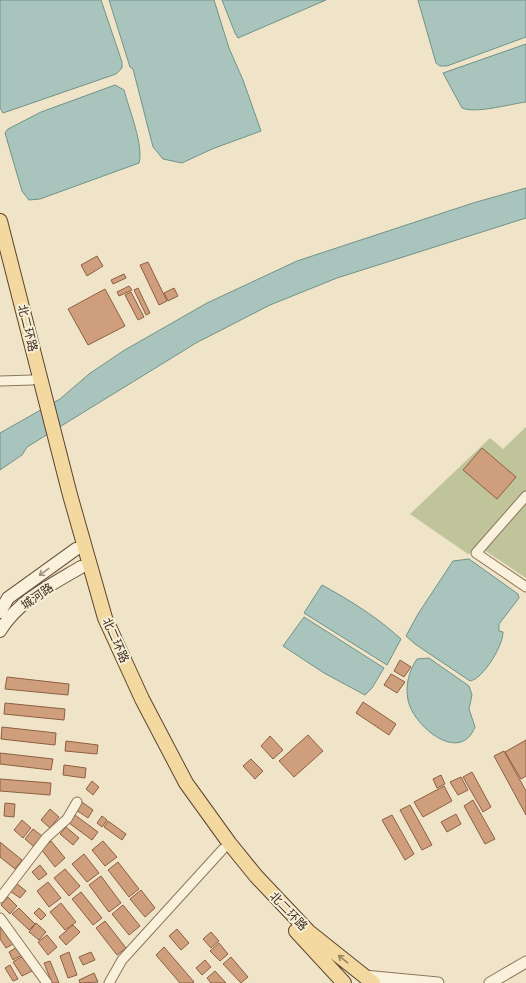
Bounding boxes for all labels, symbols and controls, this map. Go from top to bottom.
street label: 北二环路 [15,303,41,353]
one-way arrow [39,568,50,576]
street label: 城河路 [18,580,56,612]
street label: 北二环路 [99,615,133,665]
street label: 北二环路 [267,889,311,933]
one-way arrow [337,955,348,963]

